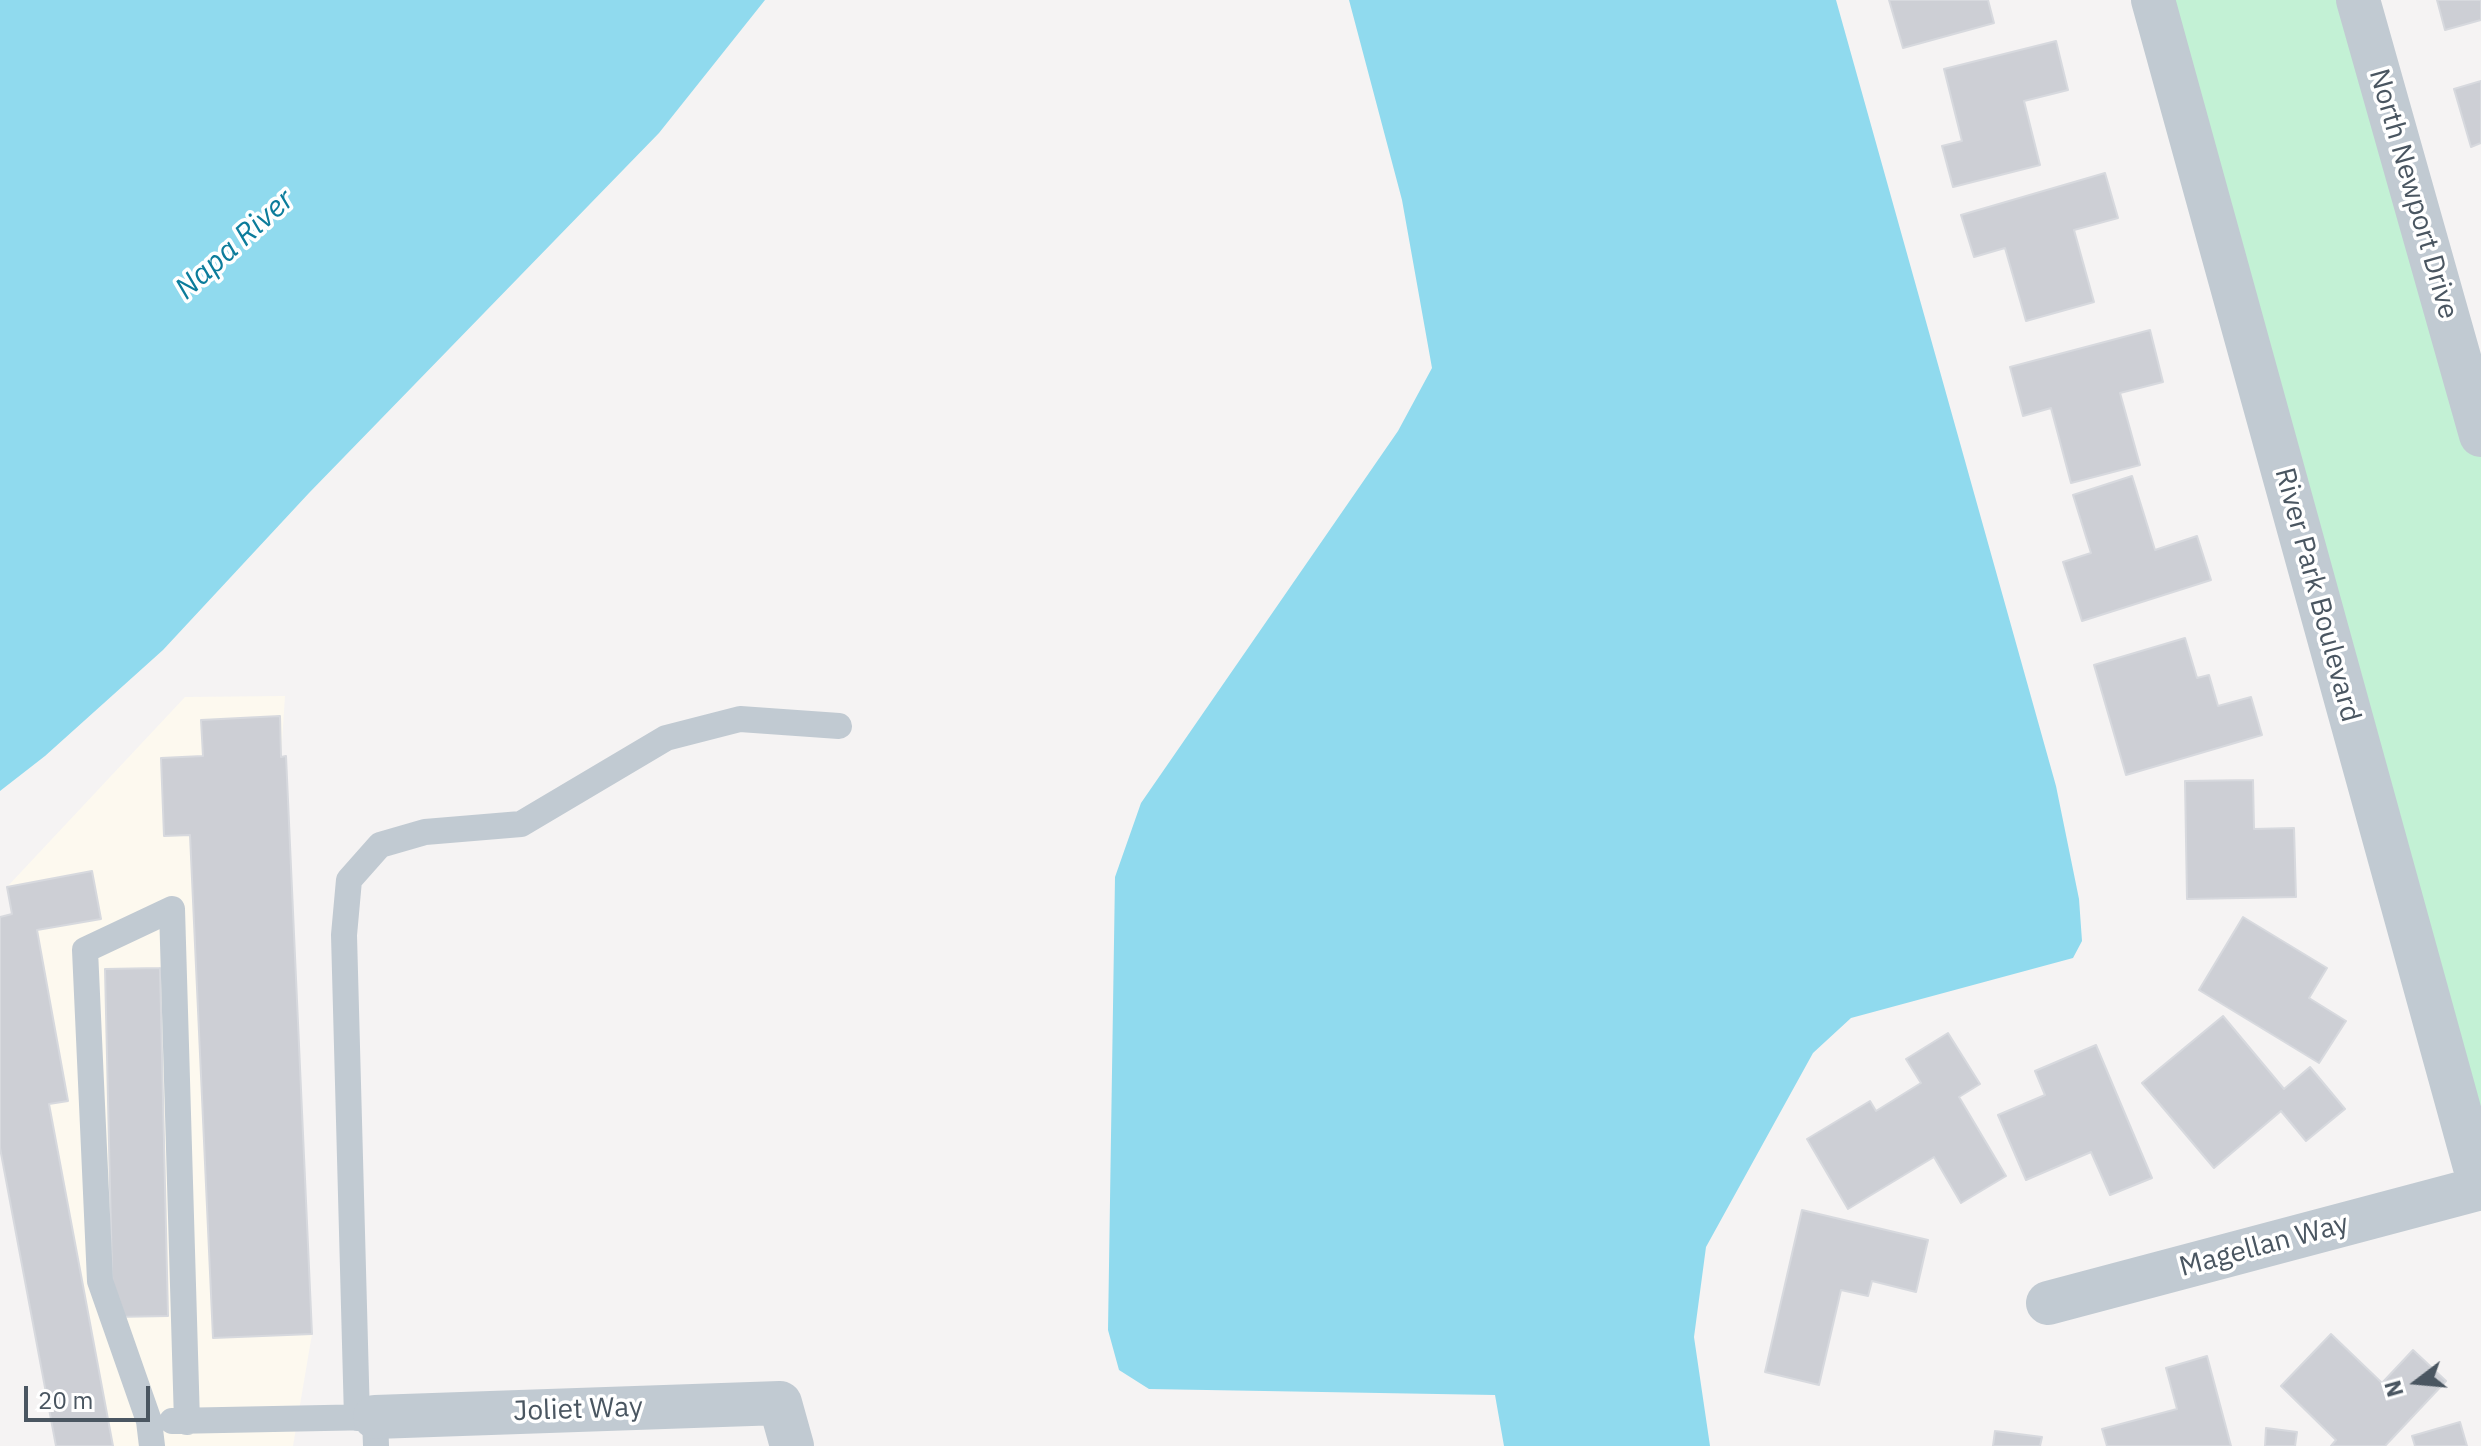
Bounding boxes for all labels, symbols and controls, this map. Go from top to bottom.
street label: North Newport Drive [2361,65,2465,323]
water label: Napa River [168,182,302,308]
street label: River Park Boulevard [2267,464,2367,726]
street label: Magellan Way [2176,1207,2352,1285]
north arrow [2377,1342,2457,1422]
scale bar [28,1370,154,1420]
text: N [2377,1377,2410,1400]
text: 20 m [38,1384,93,1416]
street label: Joliet Way [513,1391,643,1429]

